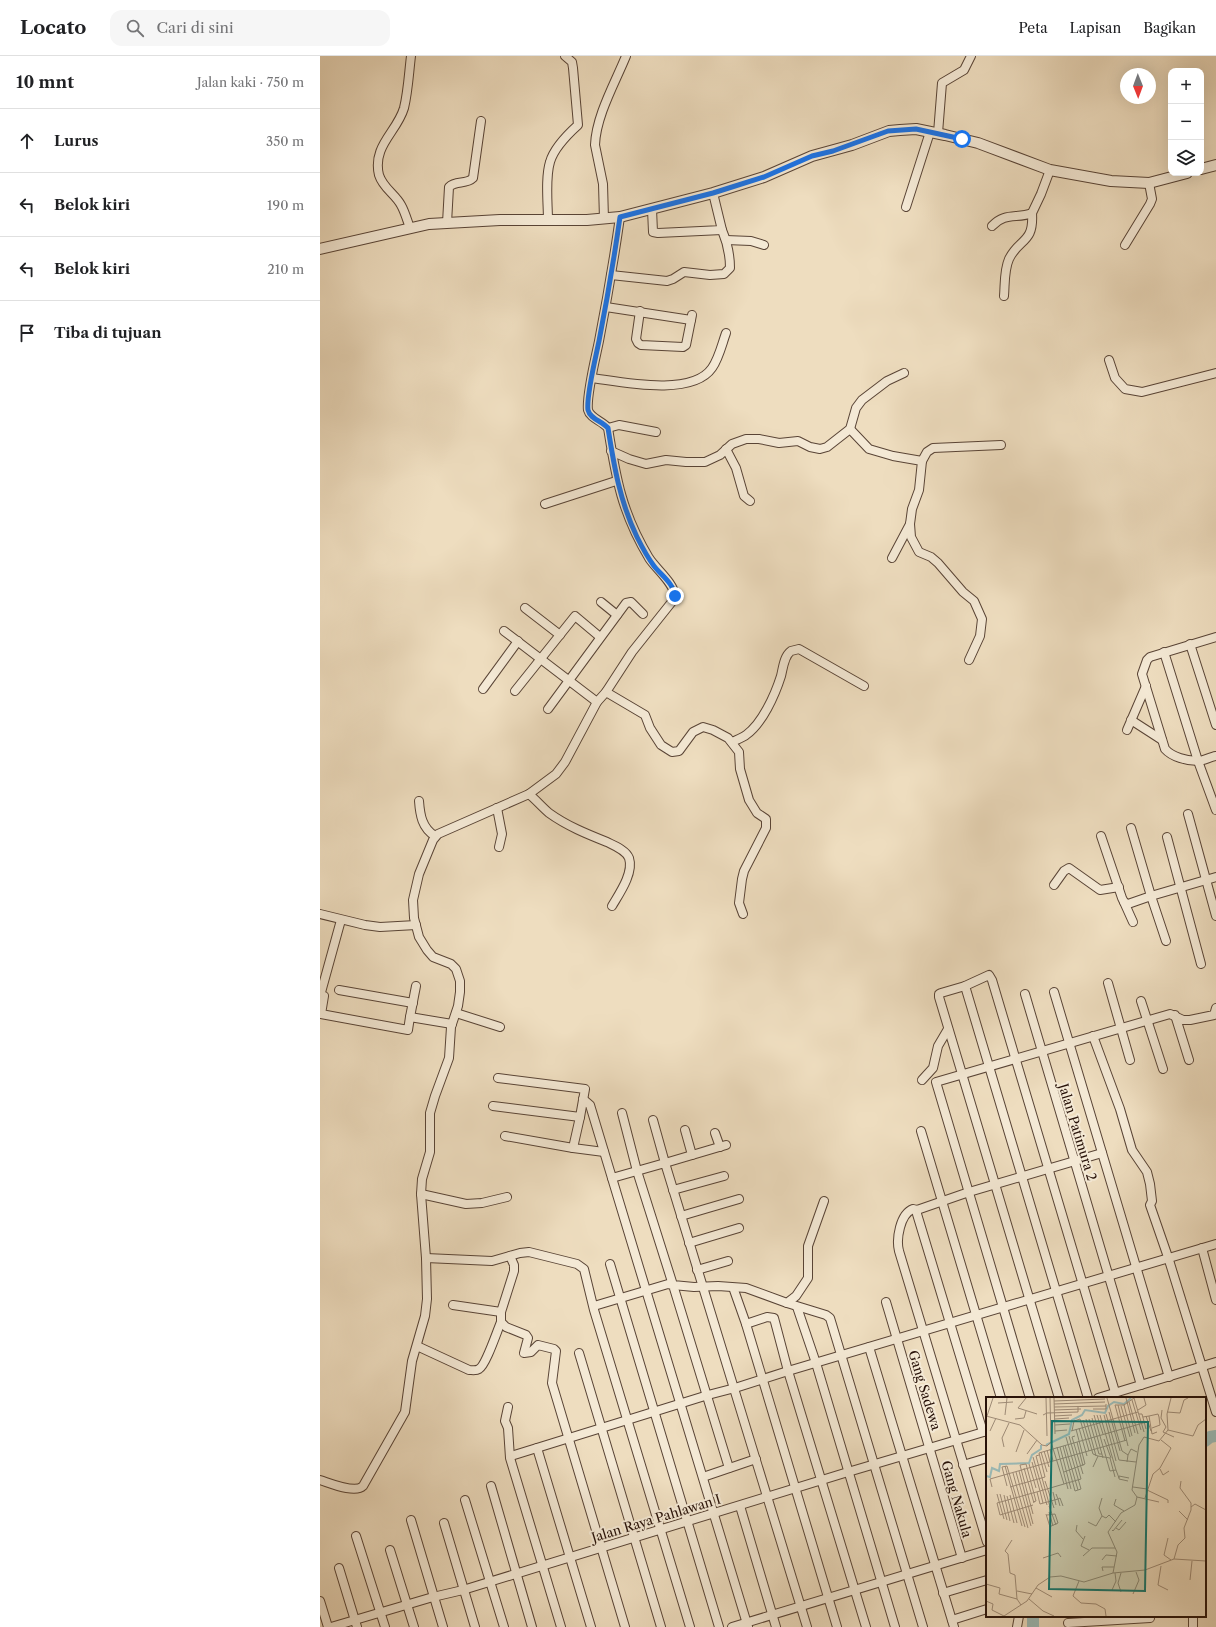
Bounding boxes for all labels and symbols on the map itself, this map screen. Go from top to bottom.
north arrow [1120,68,1156,104]
route start [953,130,971,148]
route end [666,587,684,605]
street label: Jalan Patimura 2 [1055,1080,1100,1182]
street label: Gang Sadewa [905,1348,945,1432]
inset map [986,1397,1206,1617]
street label: Gang Nakula [938,1459,976,1539]
street label: Jalan Raya Pahlawan I [588,1491,723,1546]

